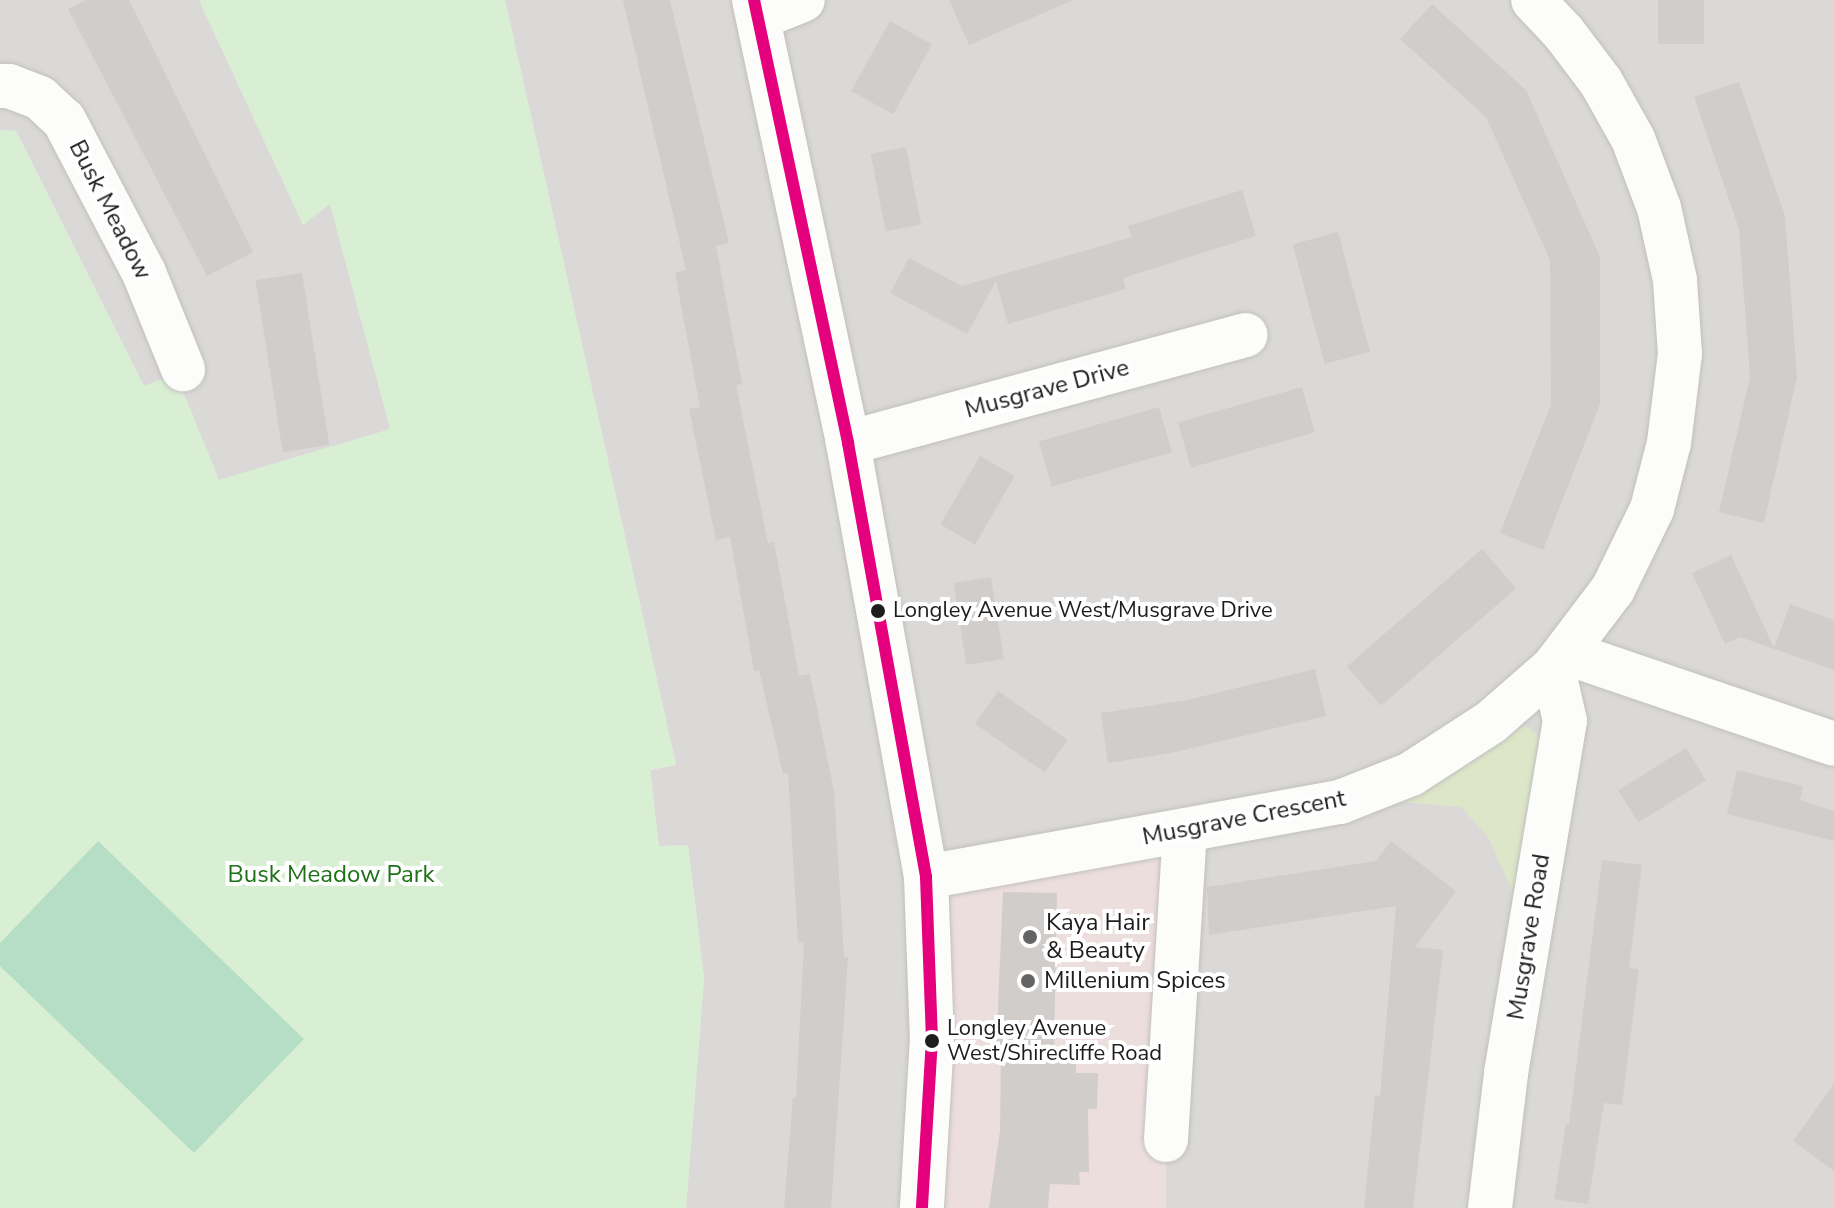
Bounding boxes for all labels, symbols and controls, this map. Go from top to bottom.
street label: Busk Meadow [62,135,158,285]
street label: Musgrave Drive [962,353,1132,425]
place label: Longley Avenue West/Musgrave Drive [893,598,1273,624]
marker: Longley Avenue West/Musgrave Drive [870,603,886,619]
street label: Musgrave Crescent [1140,784,1348,852]
street label: Musgrave Road [1502,852,1556,1022]
park label: Busk Meadow Park [228,861,434,889]
place label: Kaya Hair & Beauty [1046,909,1150,965]
marker: Kaya Hair & Beauty [1021,928,1039,946]
place label: Millenium Spices [1044,967,1226,995]
marker: Millenium Spices [1019,972,1037,990]
place label: Longley Avenue West/Shirecliffe Road [947,1015,1162,1066]
marker: Longley Avenue West/Shirecliffe Road [924,1033,940,1049]

